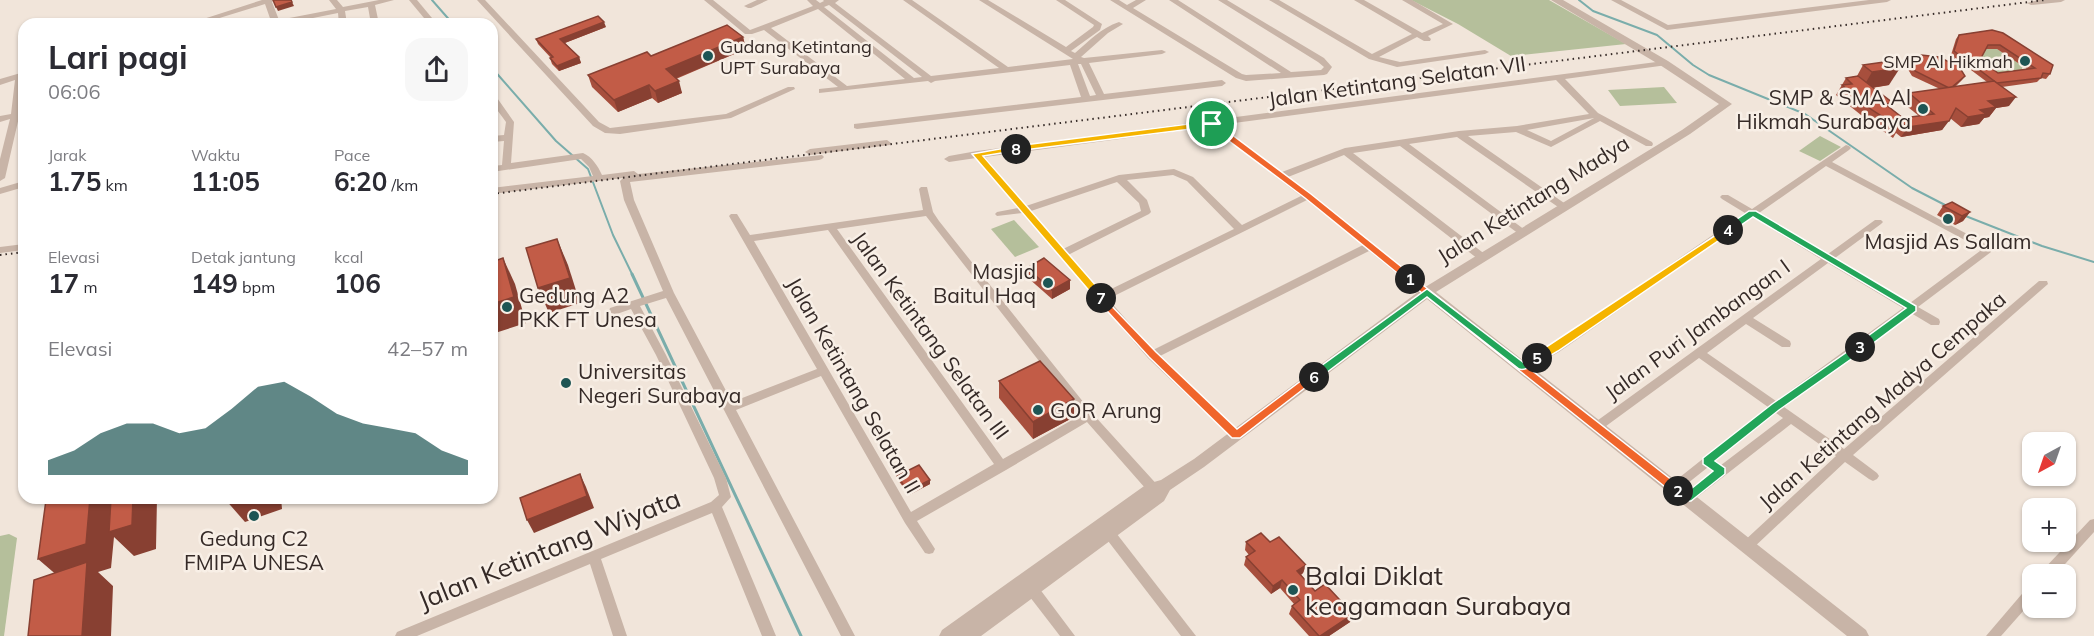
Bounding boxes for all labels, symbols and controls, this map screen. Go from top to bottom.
place label: Gudang Ketintang UPT Surabaya [720,35,872,79]
text: Lari pagi [48,36,188,77]
button: share [405,38,468,101]
marker: Gudang Ketintang UPT Surabaya [701,49,715,63]
street label: Jalan Ketintang Selatan VII [1267,50,1527,112]
place label: SMP Al Hikmah [1883,50,2013,73]
marker: SMP Al Hikmah [2018,54,2032,68]
text: 06:06 [48,79,101,104]
place label: SMP & SMA Al Hikmah Surabaya [1736,84,1911,134]
pin [1186,98,1237,149]
marker: SMP & SMA Al Hikmah Surabaya [1916,102,1930,116]
icon: arrive [1195,107,1228,140]
street label: Jalan Ketintang Madya [1432,129,1634,269]
pin: 8 [1001,134,1031,164]
text: 8 [1011,139,1021,159]
text: Jarak [48,145,86,165]
text: Waktu [191,145,240,165]
text: Pace [334,145,370,165]
text: 1.75 [48,165,101,198]
text: 11:05 [191,165,260,198]
text: 6:20 [334,165,387,198]
text: km [101,175,128,195]
text: /km [387,175,418,195]
marker: Masjid As Sallam [1941,212,1955,226]
pin: 4 [1713,215,1743,245]
text: 4 [1723,220,1733,240]
street label: Jalan Ketintang Selatan III [847,226,1015,444]
place label: Masjid As Sallam [1864,228,2032,254]
text: Elevasi [48,247,100,267]
text: Detak jantung [191,247,296,267]
text: kcal [334,247,363,267]
street label: Jalan Puri Jambangan I [1599,253,1795,405]
place label: Masjid Baitul Haq [933,258,1036,308]
pin: 1 [1395,264,1425,294]
text: 17 [48,267,79,300]
text: 149 [191,267,238,300]
text: 106 [334,267,381,300]
text: 1 [1405,269,1415,289]
street label: Jalan Ketintang Selatan II [782,273,926,497]
marker: Masjid Baitul Haq [1041,276,1055,290]
text: m [79,277,97,297]
text: bpm [238,277,275,297]
place label: Gedung A2 PKK FT Unesa [519,282,657,332]
pin: 7 [1086,283,1116,313]
street label: Jalan Ketintang Madya Cempaka [1753,286,2011,514]
text: 7 [1096,288,1106,308]
marker: Gedung A2 PKK FT Unesa [500,300,514,314]
pin: 3 [1845,332,1875,362]
text: Elevasi [48,336,112,361]
text: 42–57 m [387,336,468,361]
text: 3 [1855,337,1865,357]
pin: 5 [1522,343,1552,373]
text: 5 [1532,348,1542,368]
place label: Universitas Negeri Surabaya [578,358,741,408]
pin: 6 [1299,362,1329,392]
text: 6 [1309,367,1319,387]
marker: Universitas Negeri Surabaya [559,376,573,390]
place label: GOR Arung [1050,397,1162,423]
marker: GOR Arung [1031,403,1045,417]
north arrow [2022,432,2076,486]
map controls [2022,432,2076,618]
pin: 2 [1663,476,1693,506]
street label: Jalan Ketintang Wiyata [413,481,685,617]
text: 2 [1673,481,1683,501]
button: + [2022,498,2076,552]
marker: Gedung C2 FMIPA UNESA [247,509,261,523]
place label: Gedung C2 FMIPA UNESA [184,525,325,575]
place label: Balai Diklat keagamaan Surabaya [1305,559,1571,622]
button: − [2022,564,2076,618]
marker: Balai Diklat keagamaan Surabaya [1286,583,1300,597]

